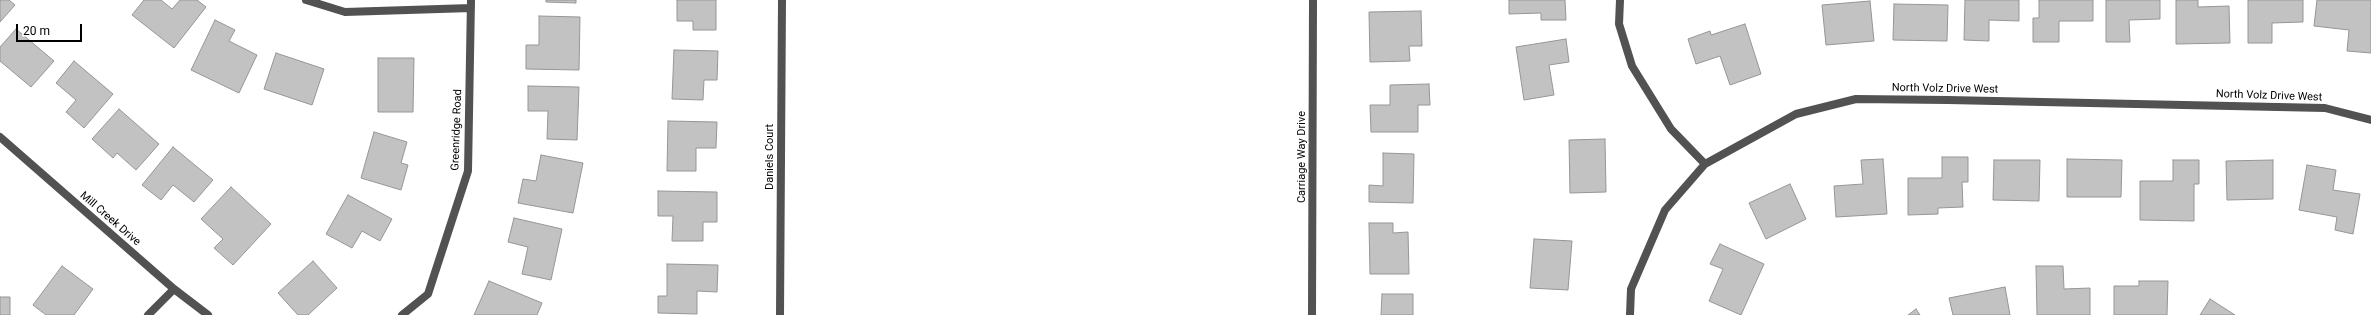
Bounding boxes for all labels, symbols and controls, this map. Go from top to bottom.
scale bar [18,16,84,42]
text: 20 m [23,24,50,38]
street label: North Volz Drive West [1892,81,1998,97]
street label: North Volz Drive West [2216,88,2322,104]
street label: Greenridge Road [449,89,465,171]
street label: Carriage Way Drive [1295,111,1309,203]
street label: Daniels Court [763,124,777,190]
street label: Mill Creek Drive [77,189,143,249]

